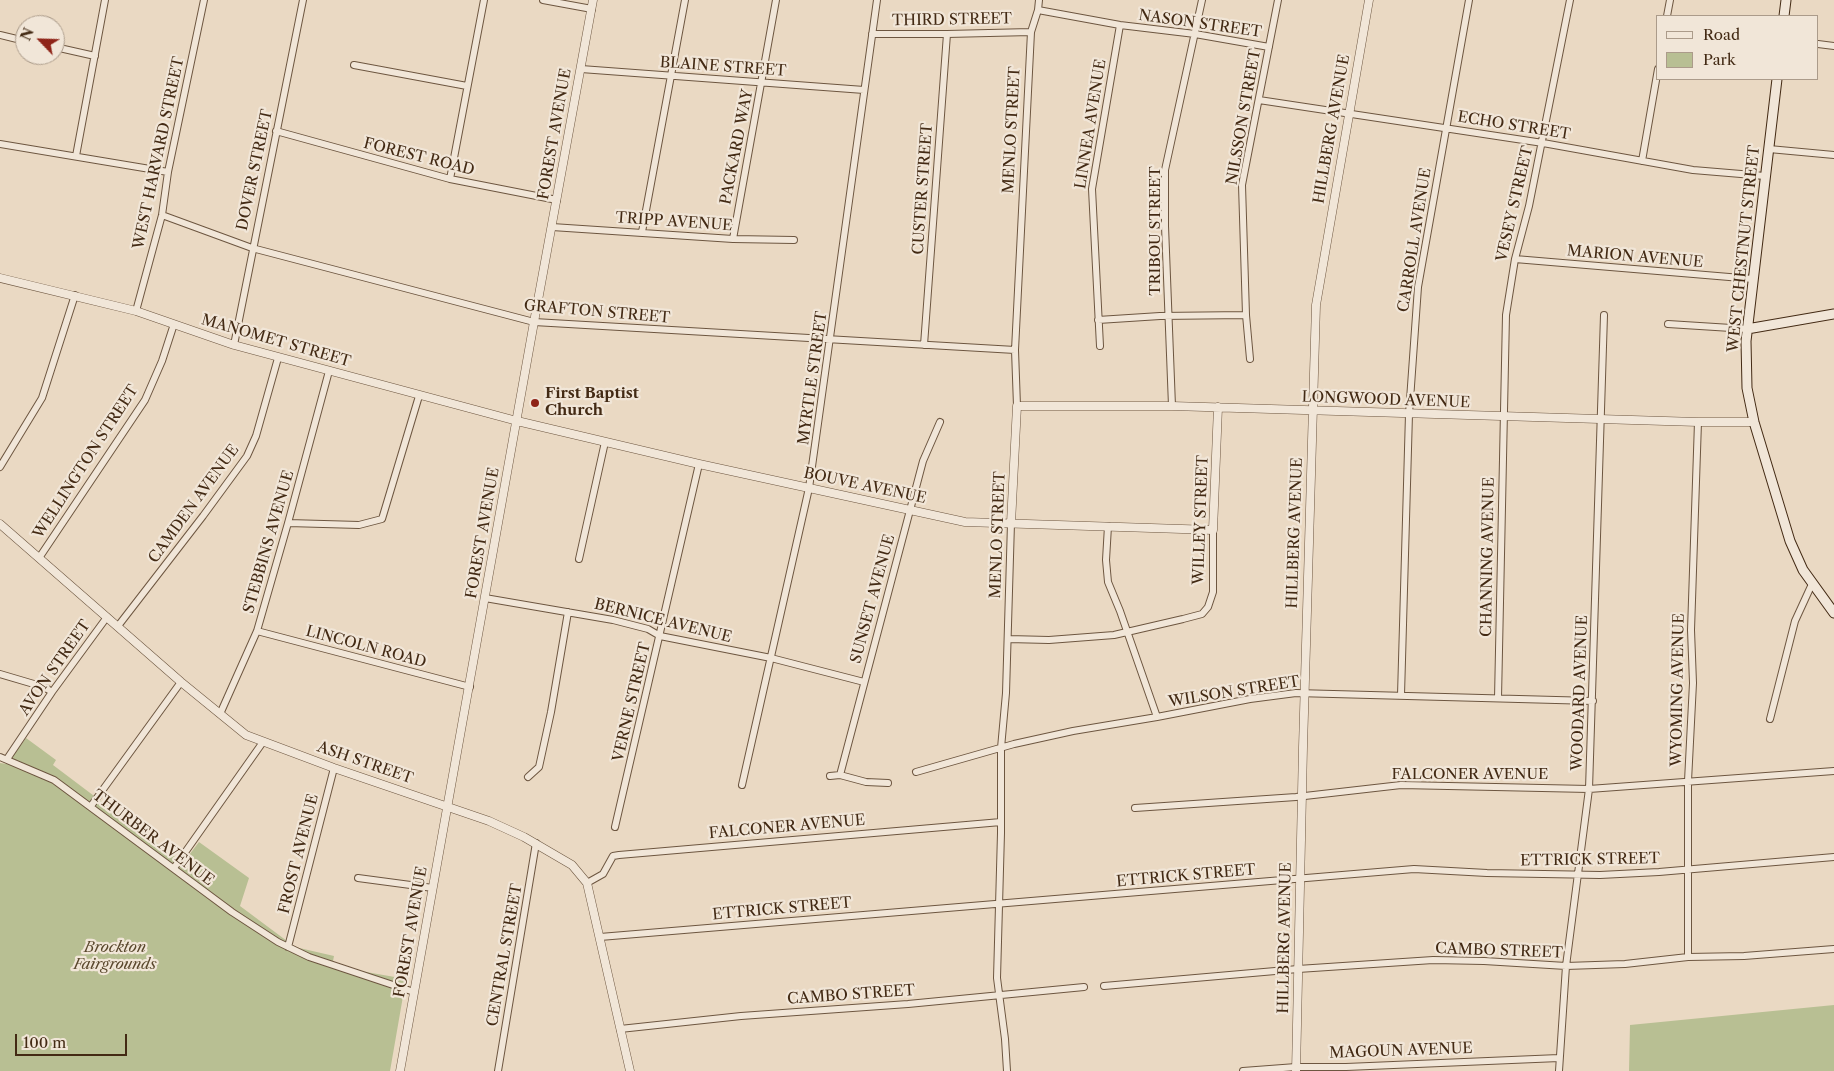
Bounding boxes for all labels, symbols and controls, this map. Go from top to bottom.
street label: NASON STREET [1137,6,1263,42]
street label: THIRD STREET [892,10,1012,30]
north arrow [15,15,65,65]
legend [1656,15,1819,80]
text: N [17,25,38,44]
text: Road [1703,25,1740,44]
street label: NILSSON STREET [1223,48,1265,186]
text: Park [1703,50,1736,69]
street label: HILLBERG AVENUE [1310,53,1354,205]
street label: BLAINE STREET [659,54,787,80]
street label: WEST HARVARD STREET [130,55,188,251]
street label: LINNEA AVENUE [1072,58,1110,190]
street label: MENLO STREET [1000,66,1024,194]
street label: FOREST AVENUE [535,67,575,201]
street label: PACKARD WAY [717,88,757,206]
street label: DOVER STREET [233,108,277,232]
street label: ECHO STREET [1456,108,1572,144]
street label: CUSTER STREET [909,123,937,255]
street label: FOREST ROAD [362,135,476,179]
street label: VESEY STREET [1493,144,1537,264]
street label: WEST CHESTNUT STREET [1724,145,1764,353]
street label: TRIBOU STREET [1147,166,1165,296]
street label: CARROLL AVENUE [1395,167,1435,313]
street label: TRIPP AVENUE [615,209,733,235]
street label: MARION AVENUE [1566,242,1704,272]
street label: GRAFTON STREET [523,297,671,327]
street label: MYRTLE STREET [795,310,831,446]
street label: MANOMET STREET [199,311,353,371]
street label: WELLINGTON STREET [30,382,142,542]
place label: First Baptist Church [545,385,639,420]
street label: LONGWOOD AVENUE [1301,388,1471,412]
marker: First Baptist Church [529,397,541,409]
street label: CAMDEN AVENUE [145,441,243,567]
street label: WILLEY STREET [1190,455,1212,585]
street label: HILLBERG AVENUE [1283,457,1307,609]
street label: BOUVE AVENUE [802,464,928,508]
street label: FOREST AVENUE [463,466,503,600]
street label: STEBBINS AVENUE [240,468,298,616]
street label: MENLO STREET [987,471,1009,599]
street label: CHANNING AVENUE [1478,477,1498,637]
street label: SUNSET AVENUE [847,532,899,666]
street label: BERNICE AVENUE [592,595,734,647]
street label: WYOMING AVENUE [1668,613,1688,767]
street label: WOODARD AVENUE [1568,615,1592,771]
street label: AVON STREET [15,617,95,719]
street label: LINCOLN ROAD [304,622,428,672]
street label: VERNE STREET [610,641,654,763]
street label: WILSON STREET [1167,673,1301,711]
street label: ASH STREET [315,738,415,788]
street label: FALCONER AVENUE [1392,766,1548,784]
street label: THURBER AVENUE [89,786,217,890]
street label: FROST AVENUE [275,792,323,916]
street label: FALCONER AVENUE [708,811,866,843]
street label: ETTRICK STREET [1520,850,1660,870]
street label: ETTRICK STREET [1116,861,1256,891]
street label: HILLBERG AVENUE [1275,862,1295,1014]
street label: FOREST AVENUE [391,865,431,999]
street label: CENTRAL STREET [484,882,526,1028]
street label: ETTRICK STREET [712,894,852,924]
park label: Brockton Fairgrounds [73,939,157,974]
street label: CAMBO STREET [1435,940,1563,962]
street label: CAMBO STREET [787,982,915,1008]
scale bar [18,1024,130,1056]
text: 100 m [23,1033,66,1052]
street label: MAGOUN AVENUE [1329,1040,1473,1062]

